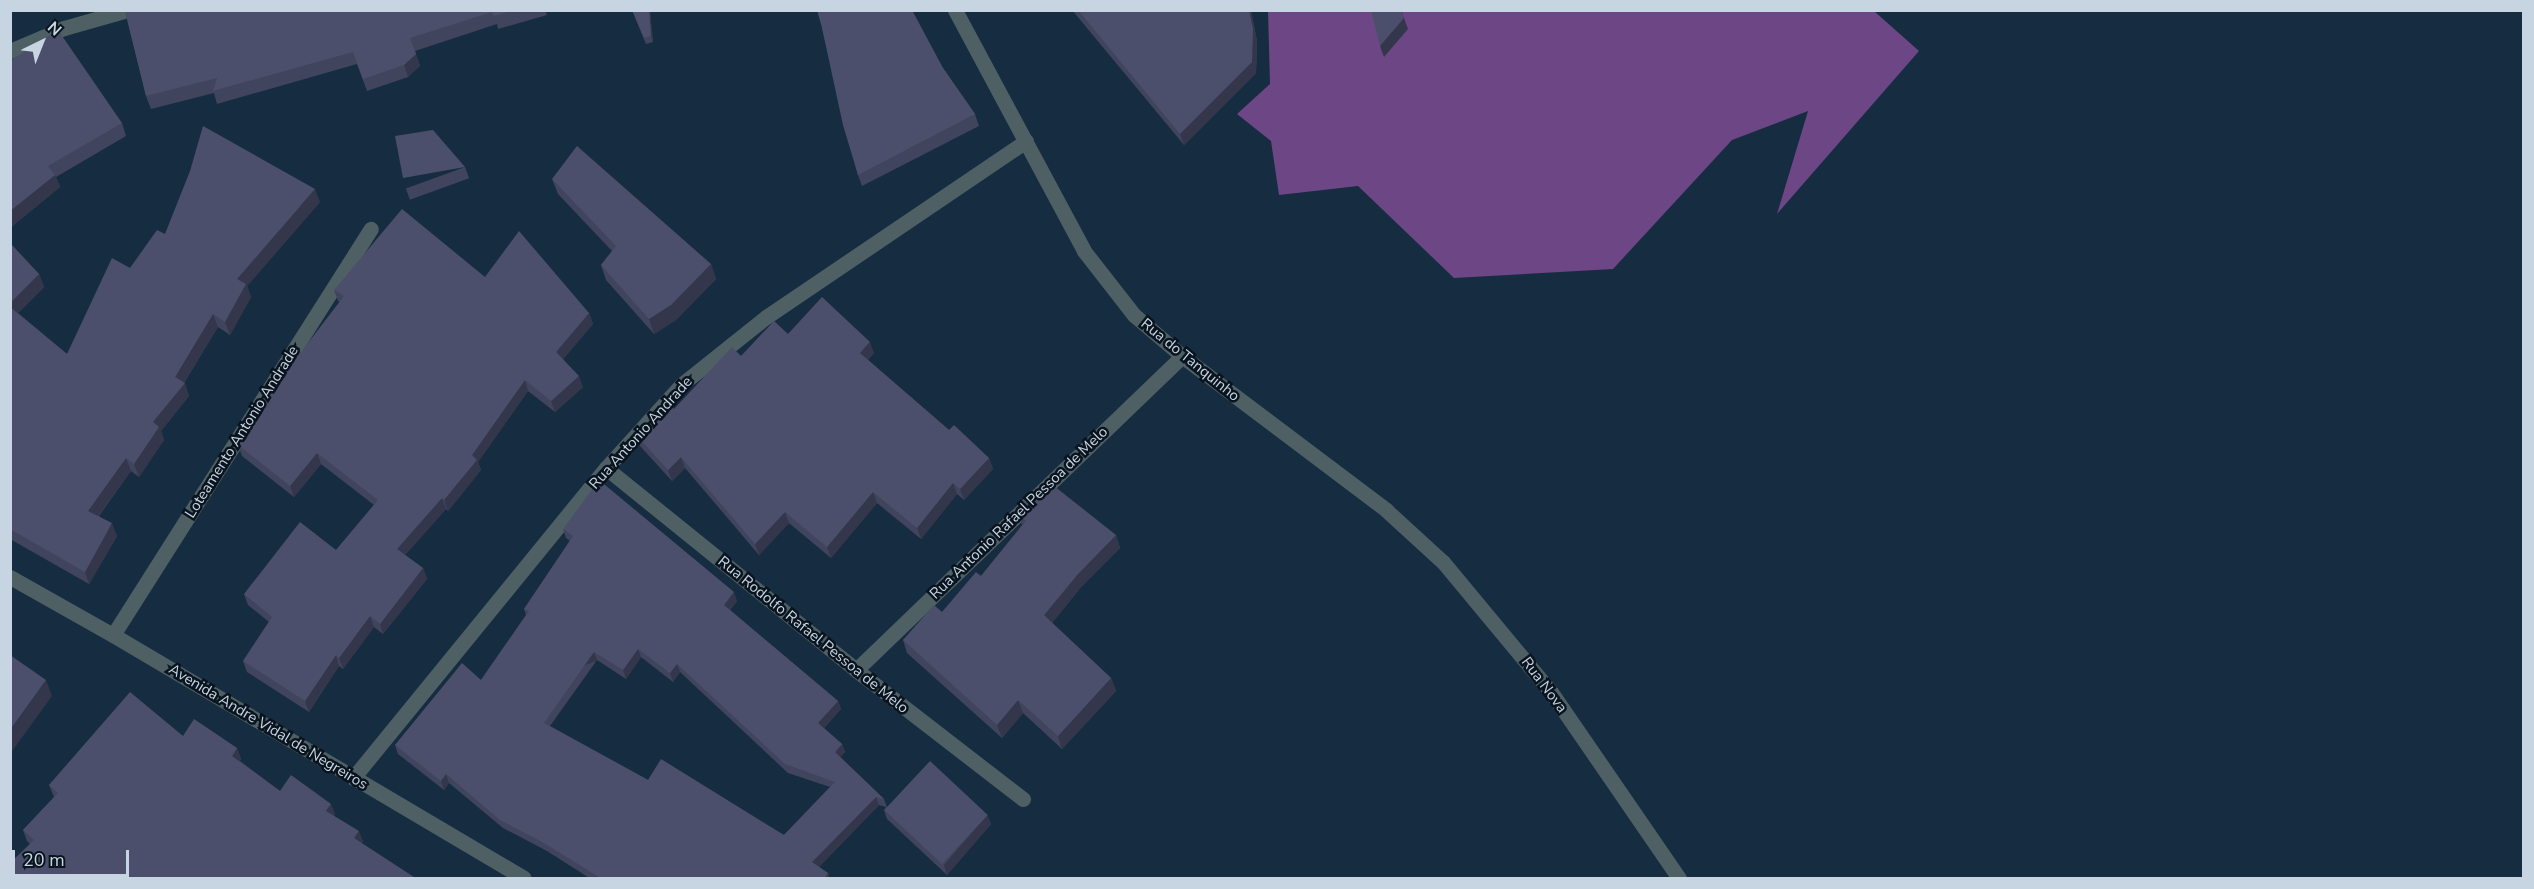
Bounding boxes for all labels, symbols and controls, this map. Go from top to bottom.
north arrow [12,12,72,72]
text: N [42,17,66,41]
street label: Rua do Tanquinho [1137,315,1243,405]
street label: Loteamento Antonio Andrade [182,343,302,521]
street label: Rua Antonio Andrade [586,373,696,493]
street label: Rua Antonio Rafael Pessoa de Melo [926,423,1112,603]
street label: Rua Rodolfo Rafael Pessoa de Melo [714,553,912,717]
street label: Rua Nova [1517,654,1571,716]
street label: Avenida Andre Vidal de Negreiros [165,660,371,794]
scale bar [15,838,132,876]
text: 20 m [23,848,65,872]

